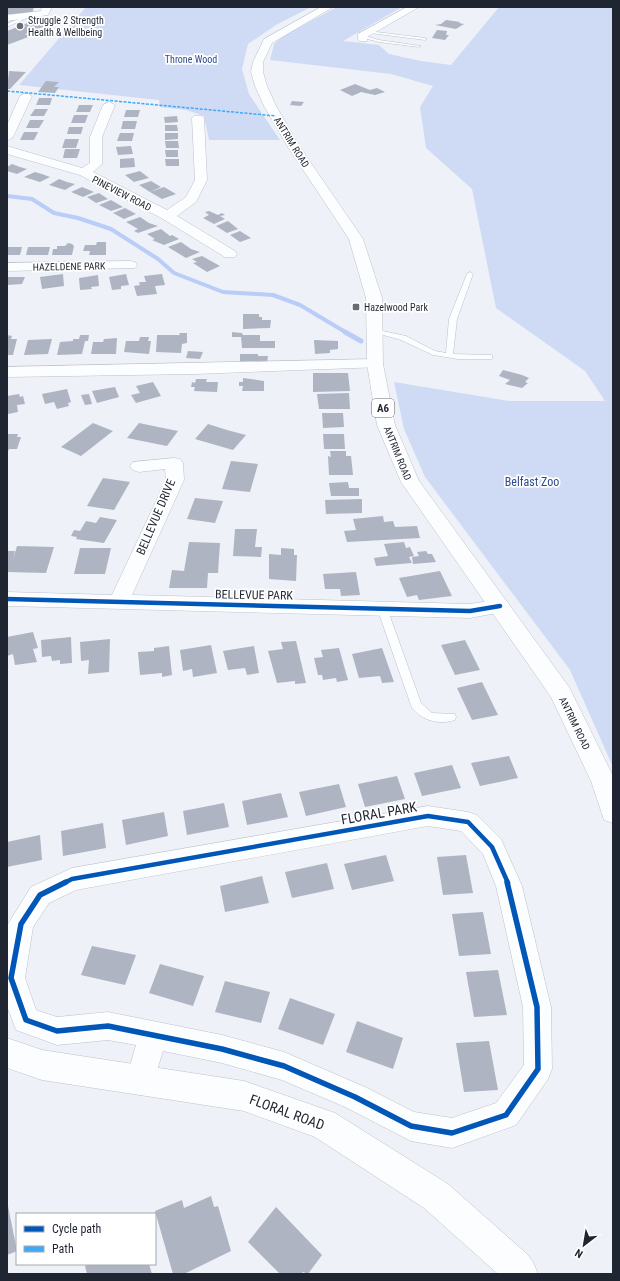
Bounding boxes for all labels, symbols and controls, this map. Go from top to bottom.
place label: Struggle 2 Strength Health & Wellbeing [28,15,104,38]
marker: Struggle 2 Strength Health & Wellbeing [15,21,25,31]
park label: Throne Wood [165,54,217,65]
street label: ANTRIM ROAD [272,115,312,170]
street label: PINEVIEW ROAD [90,174,153,213]
street label: HAZELDENE PARK [33,260,106,273]
marker: Hazelwood Park [351,302,361,312]
place label: Hazelwood Park [364,302,428,313]
road number: A6 [372,399,394,417]
street label: ANTRIM ROAD [382,425,413,482]
park label: Belfast Zoo [505,475,559,489]
street label: BELLEVUE DRIVE [134,477,178,557]
street label: BELLEVUE PARK [215,587,293,603]
street label: ANTRIM ROAD [557,695,592,752]
street label: FLORAL PARK [340,798,419,828]
street label: FLORAL ROAD [247,1091,327,1133]
legend [16,1213,156,1265]
text: Cycle path [52,1222,102,1236]
north arrow [564,1225,604,1265]
text: Path [52,1242,74,1256]
text: N [573,1246,585,1260]

